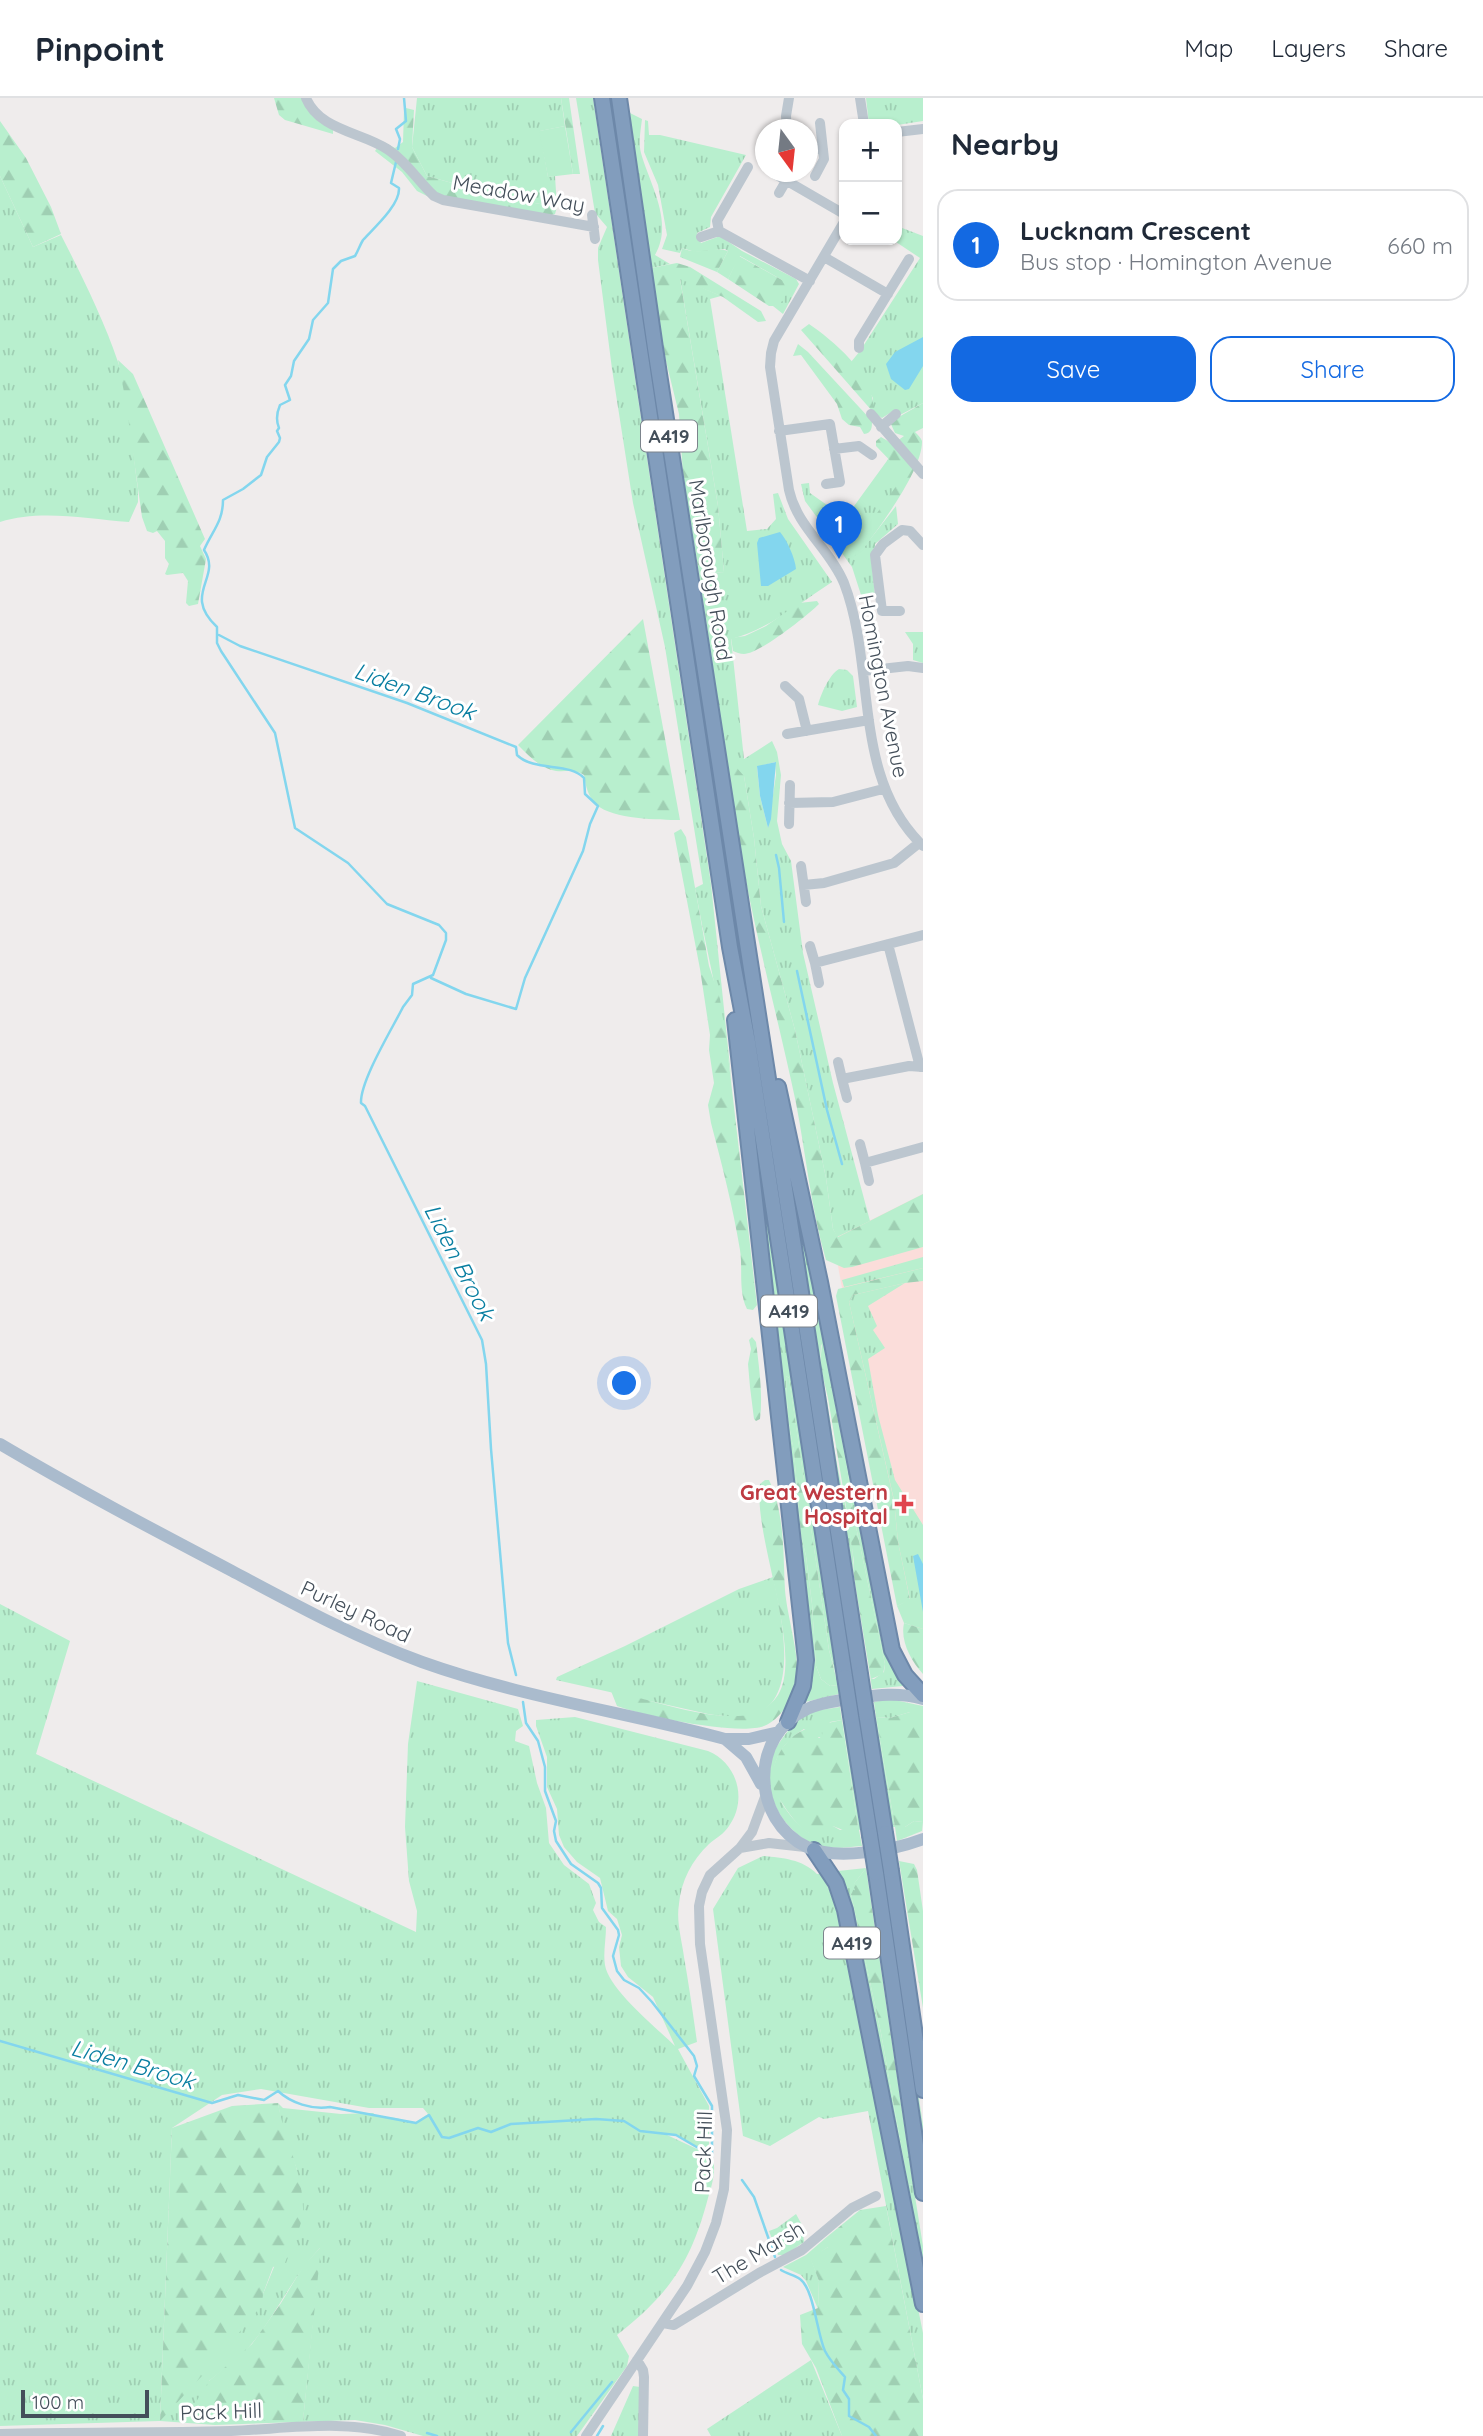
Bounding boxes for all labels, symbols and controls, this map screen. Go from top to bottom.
text: Pinpoint [35,28,165,69]
text: Map [1184,33,1233,63]
text: Layers [1271,33,1346,63]
text: Share [1384,33,1448,63]
north arrow [755,119,818,182]
map controls [839,119,902,245]
button: + [839,119,902,182]
text: Nearby [951,125,1059,163]
street label: Meadow Way [451,169,587,217]
button: − [839,182,902,245]
text: Lucknam Crescent [1020,214,1251,247]
text: 1 [972,231,980,260]
text: 660 m [1387,231,1453,260]
text: Bus stop · Homington Avenue [1020,247,1332,276]
button: Save [951,336,1196,402]
button: Share [1210,336,1455,402]
road number: A419 [641,420,697,452]
street label: Marlborough Road [684,477,738,663]
pin: 1 [816,501,862,559]
street label: Homington Avenue [853,592,915,780]
water label: Liden Brook [350,656,481,727]
water label: Liden Brook [418,1199,503,1327]
road number: A419 [761,1296,817,1326]
your location [607,1366,641,1400]
place label: Great Western Hospital [740,1479,888,1529]
marker: Great Western Hospital [894,1494,914,1514]
street label: Purley Road [297,1574,415,1648]
road number: A419 [824,1927,880,1958]
water label: Liden Brook [68,2033,200,2096]
street label: Pack Hill [689,2110,717,2194]
street label: The Marsh [708,2215,808,2289]
scale bar [21,2387,149,2419]
text: 100 m [32,2390,84,2414]
street label: Pack Hill [179,2397,263,2425]

